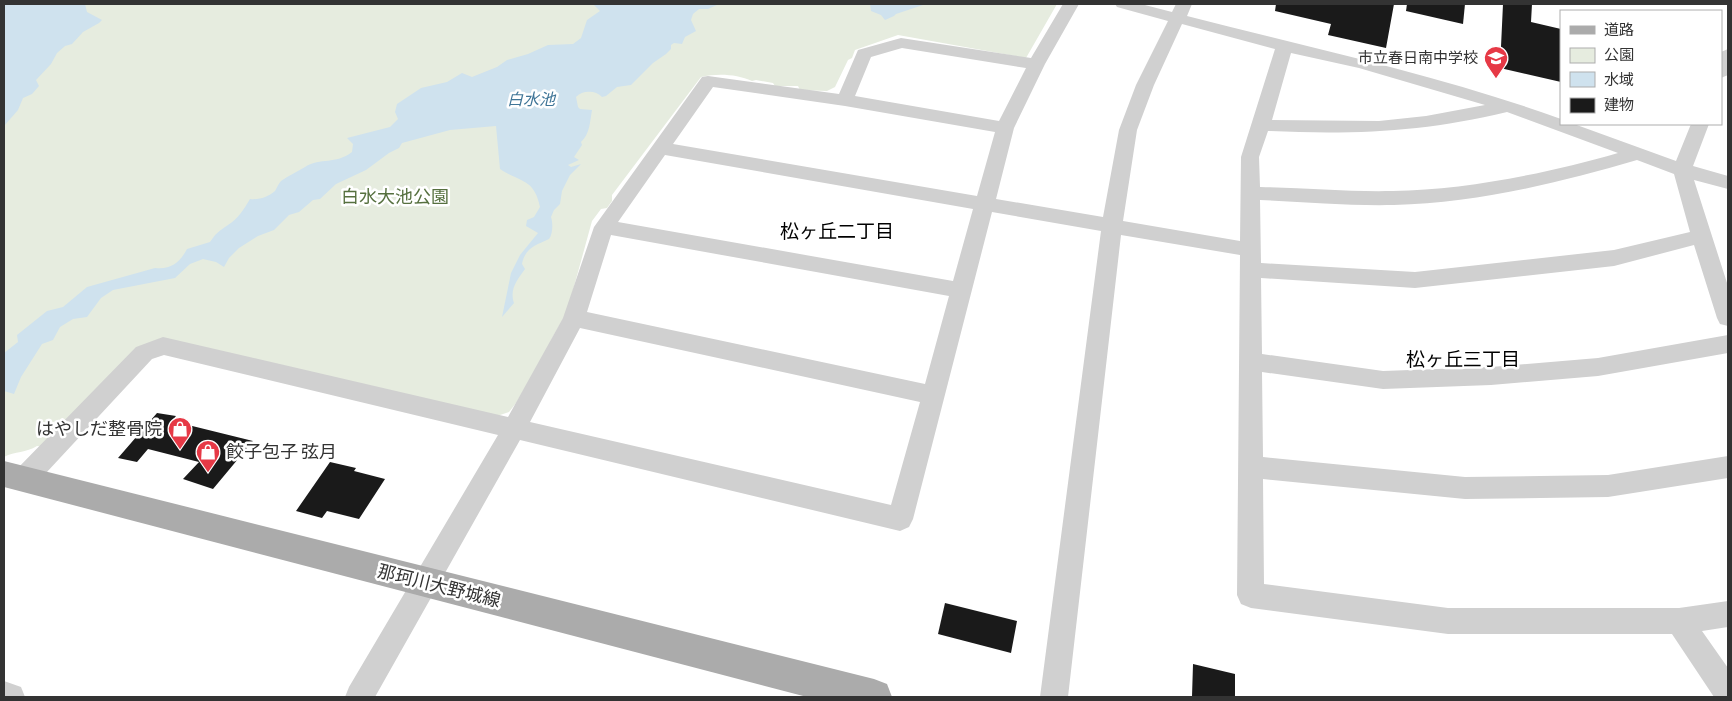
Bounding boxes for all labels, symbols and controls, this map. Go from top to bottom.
legend [1560,10,1722,125]
text: 道路 [1604,22,1634,38]
school or university icon: 市立春日南中学校 [1483,45,1509,79]
text: 公園 [1604,47,1634,63]
place label: 市立春日南中学校 [1358,50,1478,66]
text: 水域 [1604,72,1634,88]
water label: 白水池 [507,91,557,108]
text: 建物 [1604,97,1634,113]
park label: 白水大池公園 [341,187,449,207]
district label: 松ヶ丘二丁目 [780,221,894,242]
district label: 松ヶ丘三丁目 [1406,349,1520,370]
shop icon: はやしだ整骨院 [167,416,193,450]
place label: はやしだ整骨院 [36,419,162,439]
shop icon: 餃子包子 弦月 [195,439,221,473]
place label: 餃子包子 弦月 [226,442,337,462]
street label: 那珂川大野城線 [375,561,503,611]

